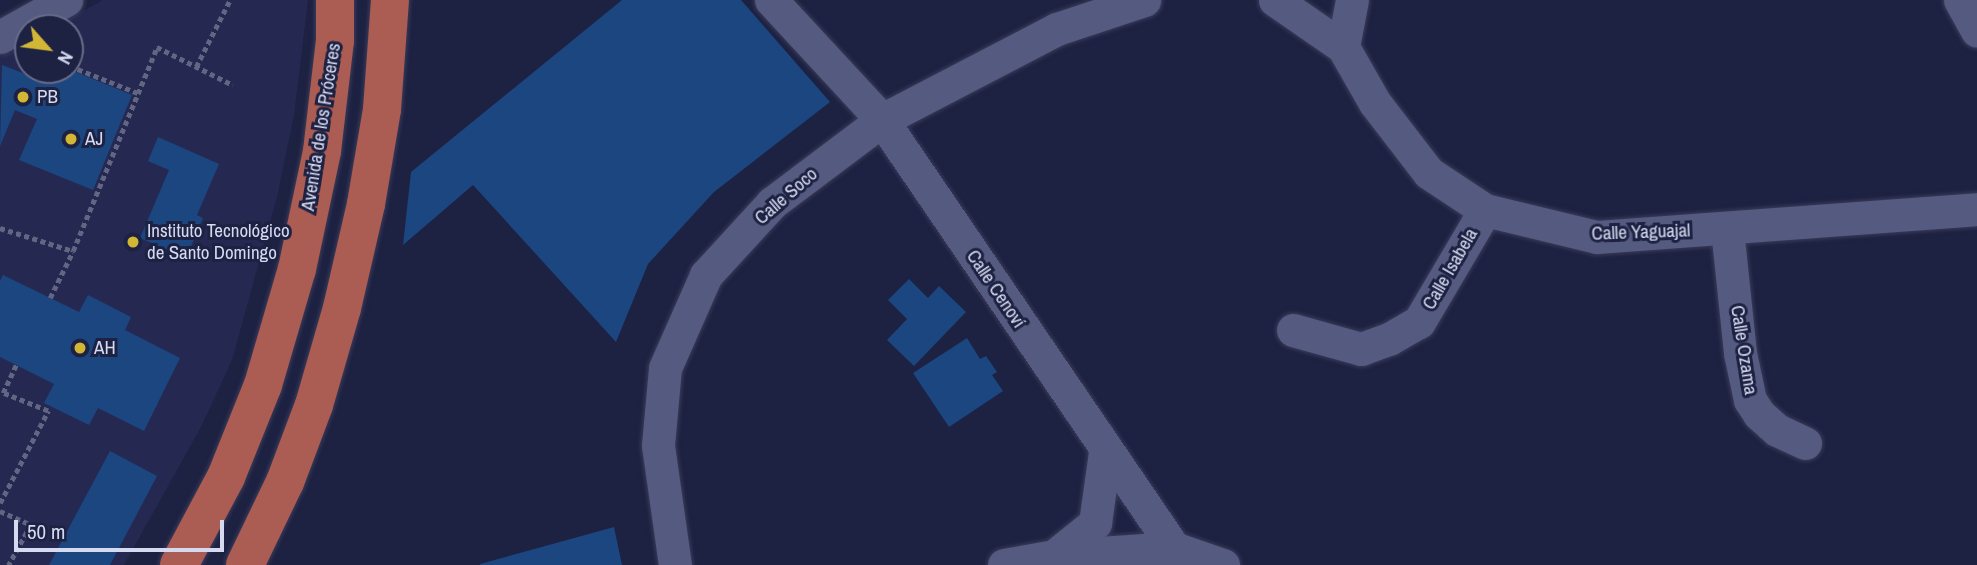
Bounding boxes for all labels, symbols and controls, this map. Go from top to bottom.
north arrow [14,14,84,84]
street label: Avenida de los Próceres [296,42,346,212]
text: N [52,47,80,69]
place label: PB [37,86,58,108]
marker: PB [15,89,31,105]
place label: AJ [85,128,103,150]
marker: AJ [63,131,79,147]
street label: Calle Soco [750,163,822,229]
street label: Calle Yaguajal [1591,219,1691,245]
place label: Instituto Tecnológico de Santo Domingo [147,220,290,264]
street label: Calle Isabela [1418,224,1482,314]
marker: Instituto Tecnológico de Santo Domingo [125,234,141,250]
street label: Calle Cenoví [962,246,1030,332]
street label: Calle Ozama [1726,304,1762,396]
place label: AH [94,337,116,359]
marker: AH [72,340,88,356]
scale bar [18,505,228,550]
text: 50 m [27,517,65,546]

